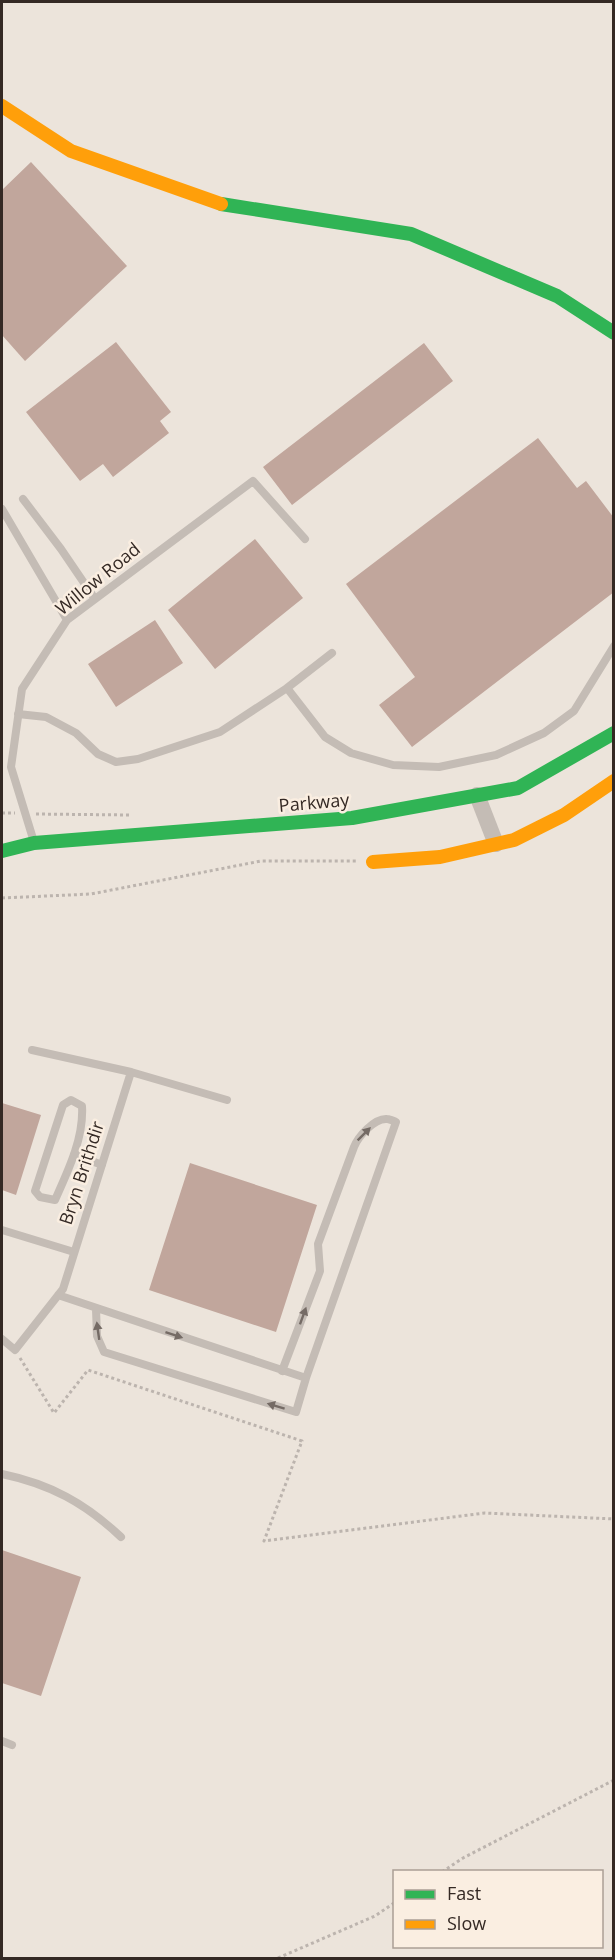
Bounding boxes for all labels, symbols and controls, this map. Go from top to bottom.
street label: Willow Road [50,537,145,620]
street label: Parkway [278,787,351,817]
street label: Bryn Brithdir [53,1117,109,1228]
one-way arrow [356,1128,370,1142]
one-way arrow [299,1307,309,1325]
one-way arrow [93,1321,103,1340]
one-way arrow [165,1330,183,1340]
one-way arrow [267,1401,285,1410]
legend [393,1870,603,1948]
text: Fast [447,1881,481,1905]
text: Slow [447,1911,486,1935]

